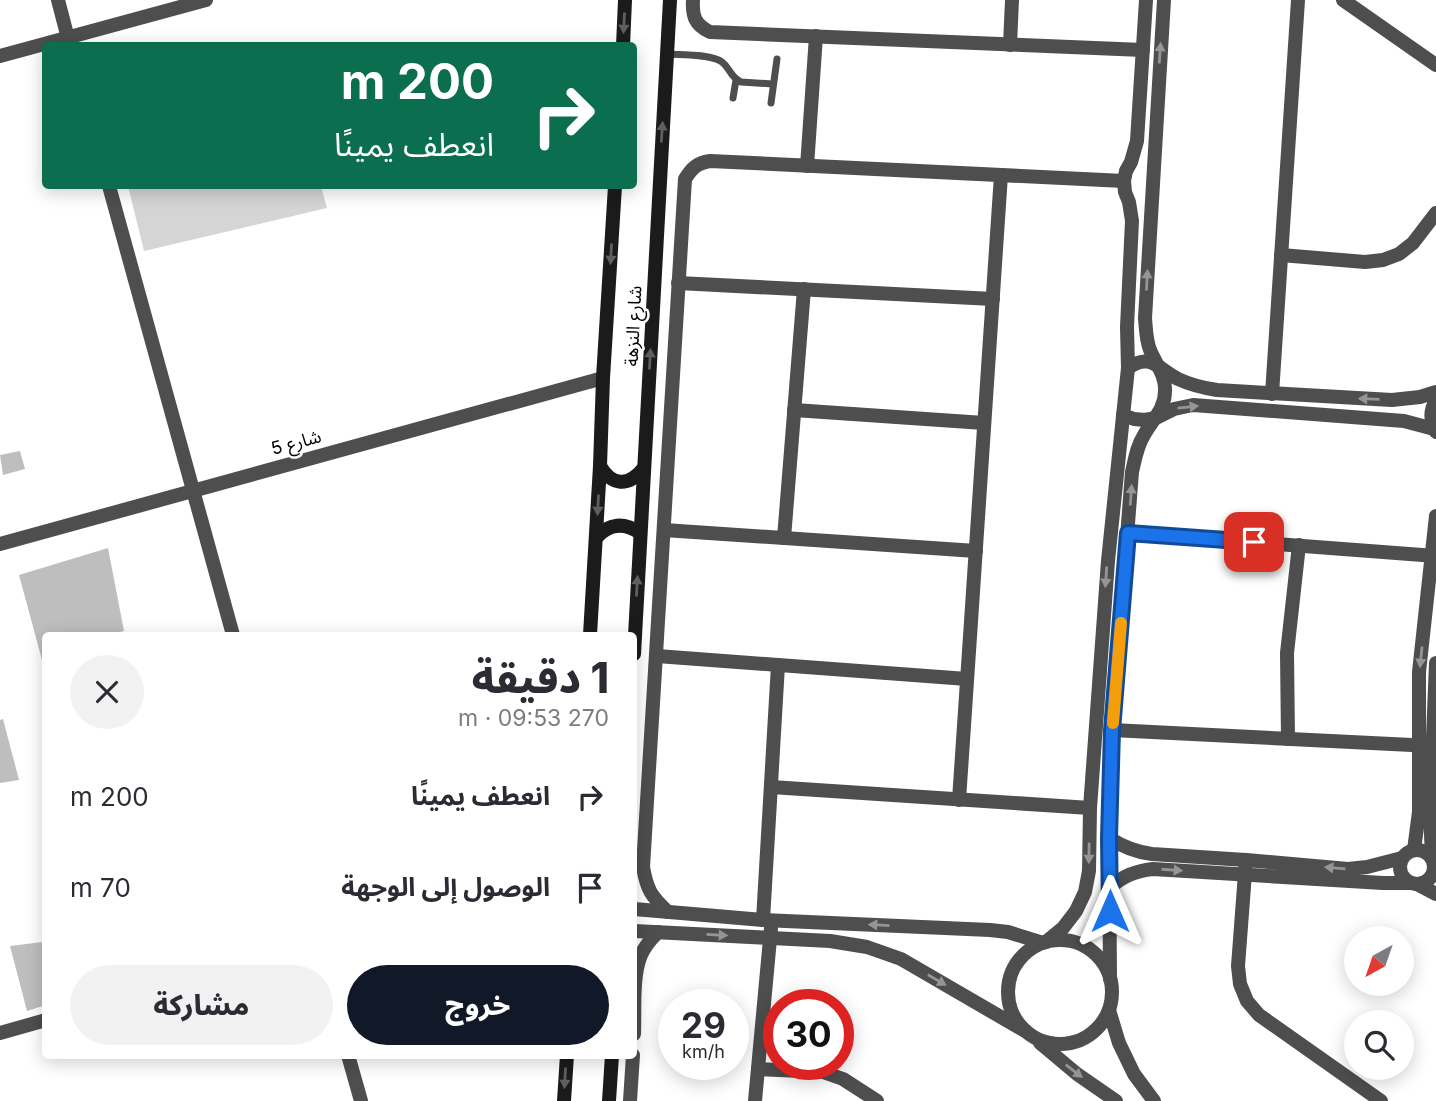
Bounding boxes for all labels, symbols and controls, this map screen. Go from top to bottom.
one-way arrow [618,12,629,34]
one-way arrow [1155,41,1166,63]
text: 200 m [341,52,494,111]
icon: right [518,70,609,161]
one-way arrow [657,121,668,143]
text: انعطف يمينًا [334,125,494,164]
one-way arrow [605,243,616,265]
one-way arrow [1142,268,1153,290]
street label: شارع النزهة [620,285,650,367]
one-way arrow [645,348,656,370]
one-way arrow [1357,394,1379,405]
one-way arrow [1177,401,1199,412]
street label: شارع 5 [269,425,324,463]
one-way arrow [1126,484,1137,506]
one-way arrow [592,494,603,516]
pin [1224,512,1284,572]
icon: arrive [1235,523,1273,561]
one-way arrow [1101,567,1112,589]
one-way arrow [632,575,643,597]
one-way arrow [1415,646,1426,668]
text: 1 دقيقة [472,652,609,703]
button: close [70,655,144,729]
text: 270 m · 09:53 [458,704,609,732]
icon: right [571,778,609,816]
text: انعطف يمينًا [411,780,550,811]
text: 200 m [70,781,149,812]
one-way arrow [1083,843,1095,865]
one-way arrow [1324,862,1346,873]
one-way arrow [1161,865,1183,876]
icon: arrive [571,869,609,907]
text: الوصول إلى الوجهة [341,871,550,902]
text: 70 m [70,872,131,903]
position arrow [1073,874,1147,948]
one-way arrow [867,919,889,930]
north arrow [1344,926,1414,996]
map controls [1344,926,1414,1080]
one-way arrow [707,930,729,941]
button: مشاركة [70,965,333,1045]
button: خروج [347,965,609,1045]
one-way arrow [927,974,946,986]
speed limit sign: 30 [763,989,854,1080]
text: 29 [681,1004,726,1046]
button: search [1344,1010,1414,1080]
text: km/h [682,1041,725,1062]
one-way arrow [1065,1063,1083,1077]
one-way arrow [560,1067,571,1089]

